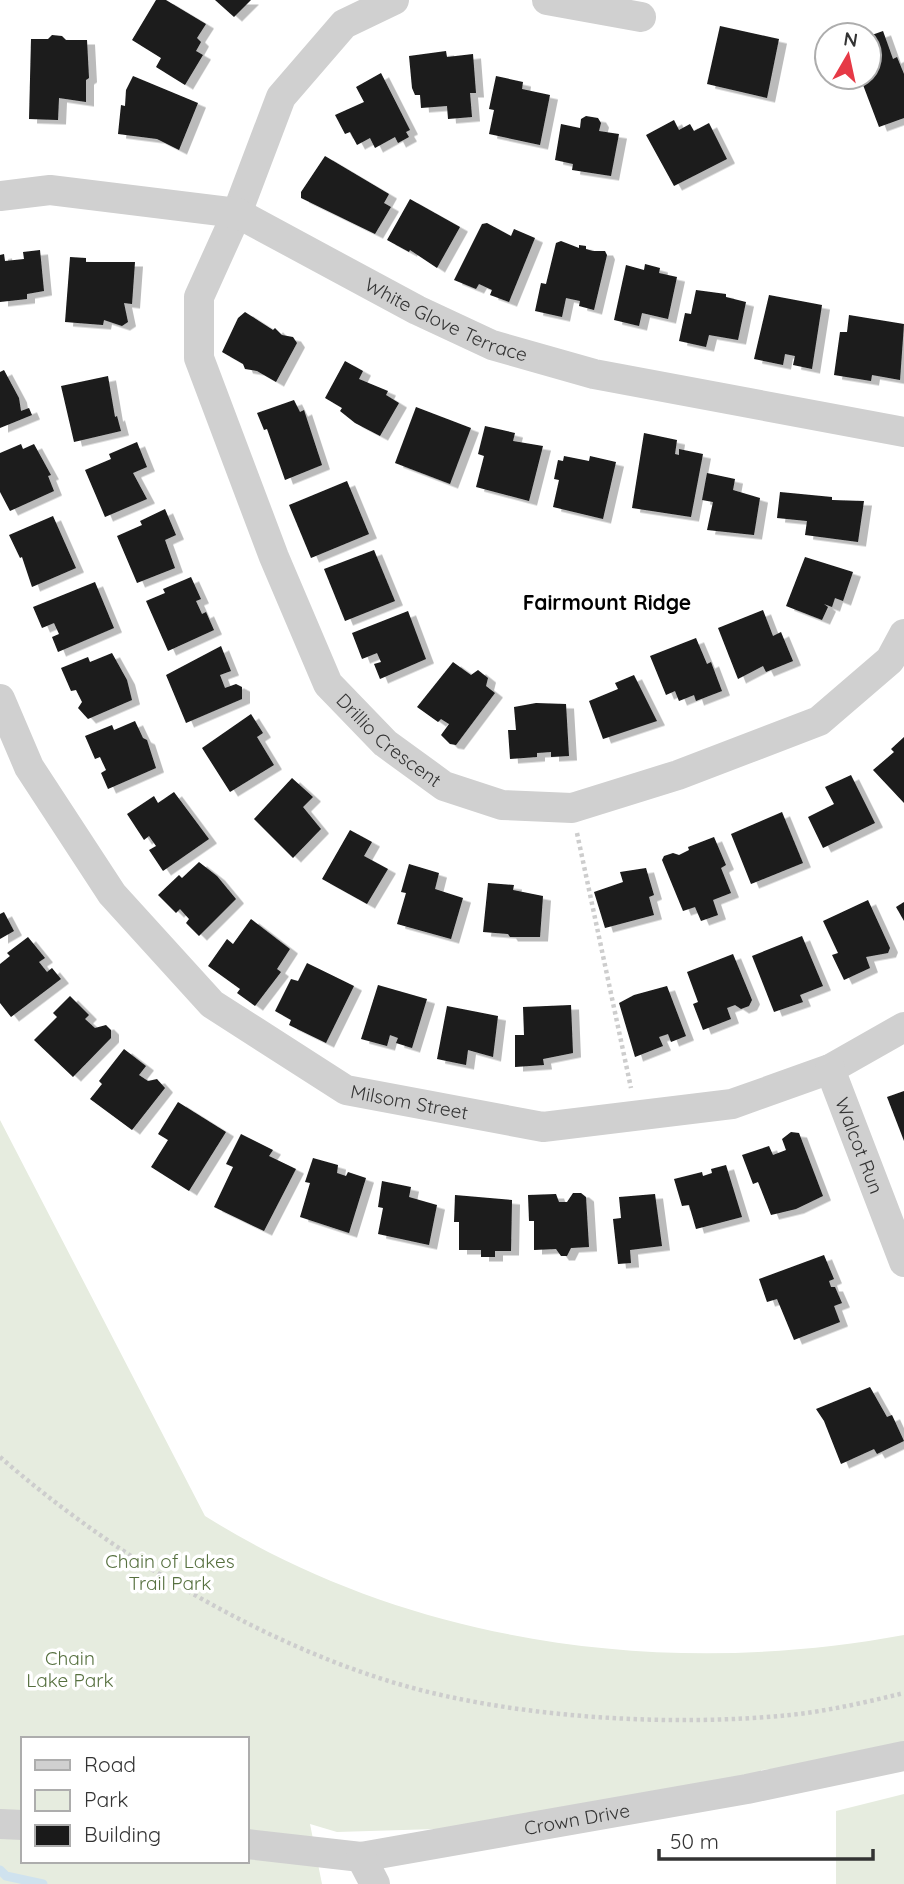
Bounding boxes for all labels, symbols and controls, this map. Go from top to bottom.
north arrow [813,21,883,91]
text: N [842,26,859,52]
street label: White Glove Terrace [361,272,530,366]
district label: Fairmount Ridge [523,589,691,615]
street label: Drillio Crescent [331,688,446,792]
street label: Milsom Street [349,1079,470,1125]
street label: Walcot Run [830,1094,889,1197]
park label: Chain of Lakes Trail Park [105,1549,235,1595]
park label: Chain Lake Park [26,1646,114,1692]
legend [21,1737,248,1863]
text: Road [84,1751,136,1777]
text: Park [84,1786,128,1812]
street label: Crown Drive [522,1798,632,1840]
scale bar [659,1818,872,1862]
text: Building [84,1821,161,1847]
text: 50 m [670,1828,719,1854]

